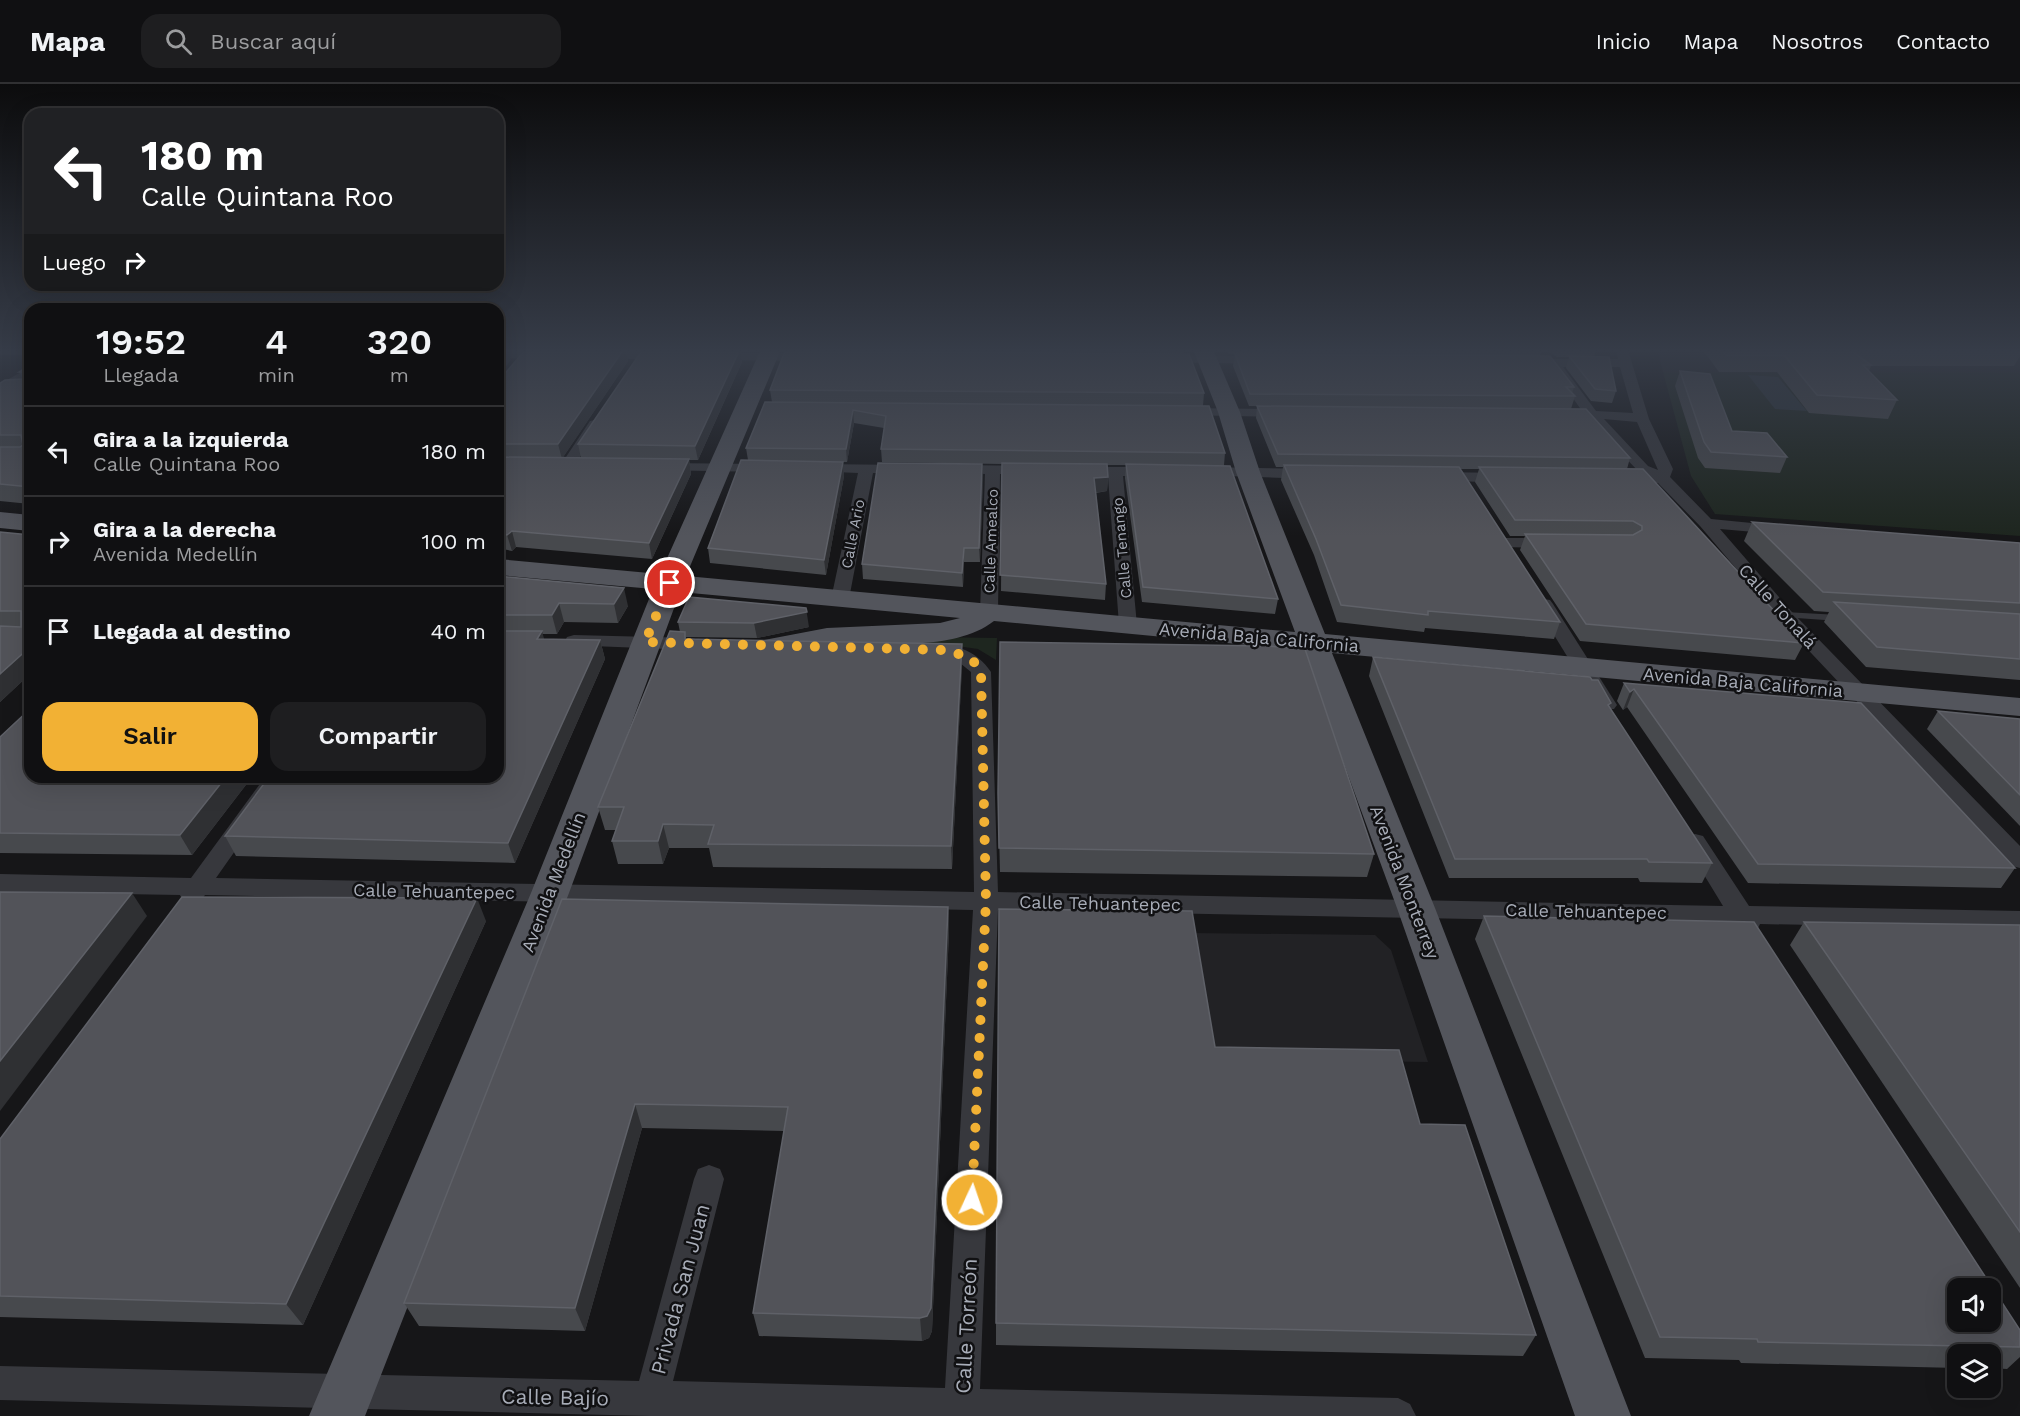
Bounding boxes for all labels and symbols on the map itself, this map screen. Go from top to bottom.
street label: Calle Amealco [980,488,1002,594]
street label: Calle Tenango [1109,497,1135,599]
street label: Calle Ario [837,498,869,570]
pin [644,557,695,608]
street label: Calle Tonalá [1735,559,1821,653]
street label: Avenida Baja California [1158,618,1360,656]
street label: Avenida Baja California [1642,663,1844,701]
street label: Avenida Monterrey [1366,802,1444,962]
street label: Avenida Medellín [517,809,589,955]
street label: Calle Tehuantepec [353,879,515,903]
street label: Calle Tehuantepec [1019,891,1181,915]
street label: Calle Tehuantepec [1505,899,1667,923]
position arrow [940,1168,1004,1232]
street label: Privada San Juan [645,1201,715,1377]
street label: Calle Torreón [950,1258,982,1394]
street label: Calle Bajío [501,1384,609,1410]

